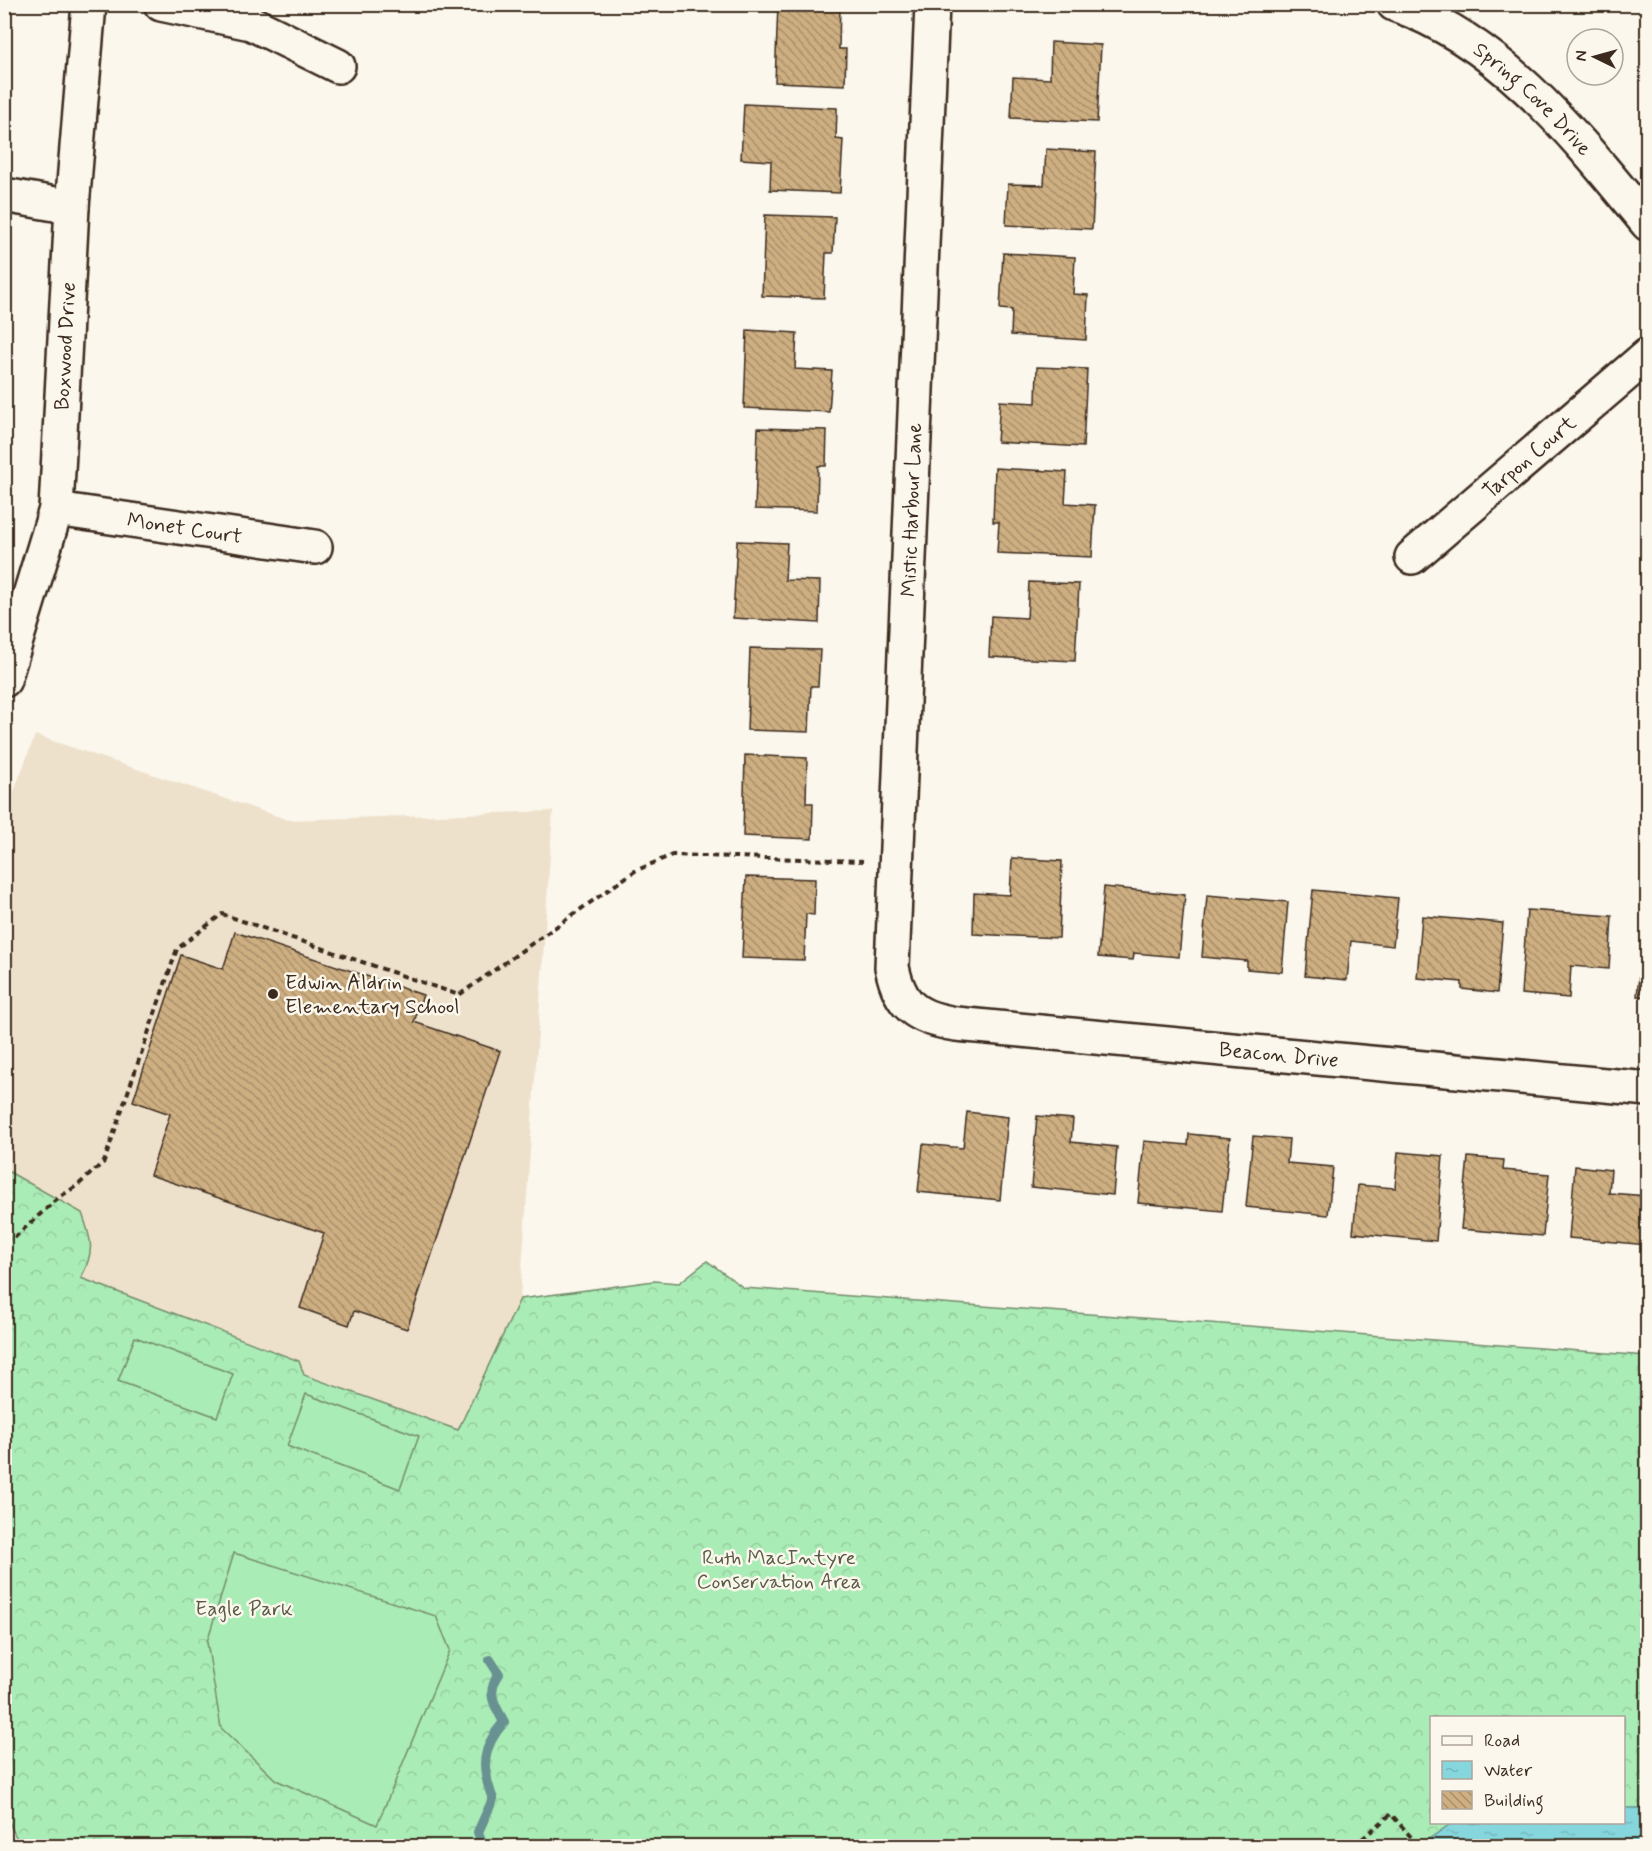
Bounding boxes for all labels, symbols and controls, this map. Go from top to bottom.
north arrow [1565,27,1625,87]
street label: Spring Cove Drive [1467,36,1598,162]
text: N [1571,50,1592,62]
street label: Boxwood Drive [48,281,83,411]
street label: Tarpon Court [1477,409,1583,506]
street label: Mistic Harbour Lane [895,422,929,598]
street label: Monet Court [125,507,244,551]
place label: Edwin Aldrin Elementary School [285,969,460,1021]
marker: Edwin Aldrin Elementary School [266,987,280,1001]
street label: Beacon Drive [1218,1036,1340,1075]
park label: Ruth MacIntyre Conservation Area [697,1544,861,1596]
park label: Eagle Park [195,1595,293,1623]
legend [1430,1716,1625,1824]
text: Road [1484,1729,1520,1753]
text: Water [1484,1759,1533,1783]
text: Building [1484,1789,1544,1815]

